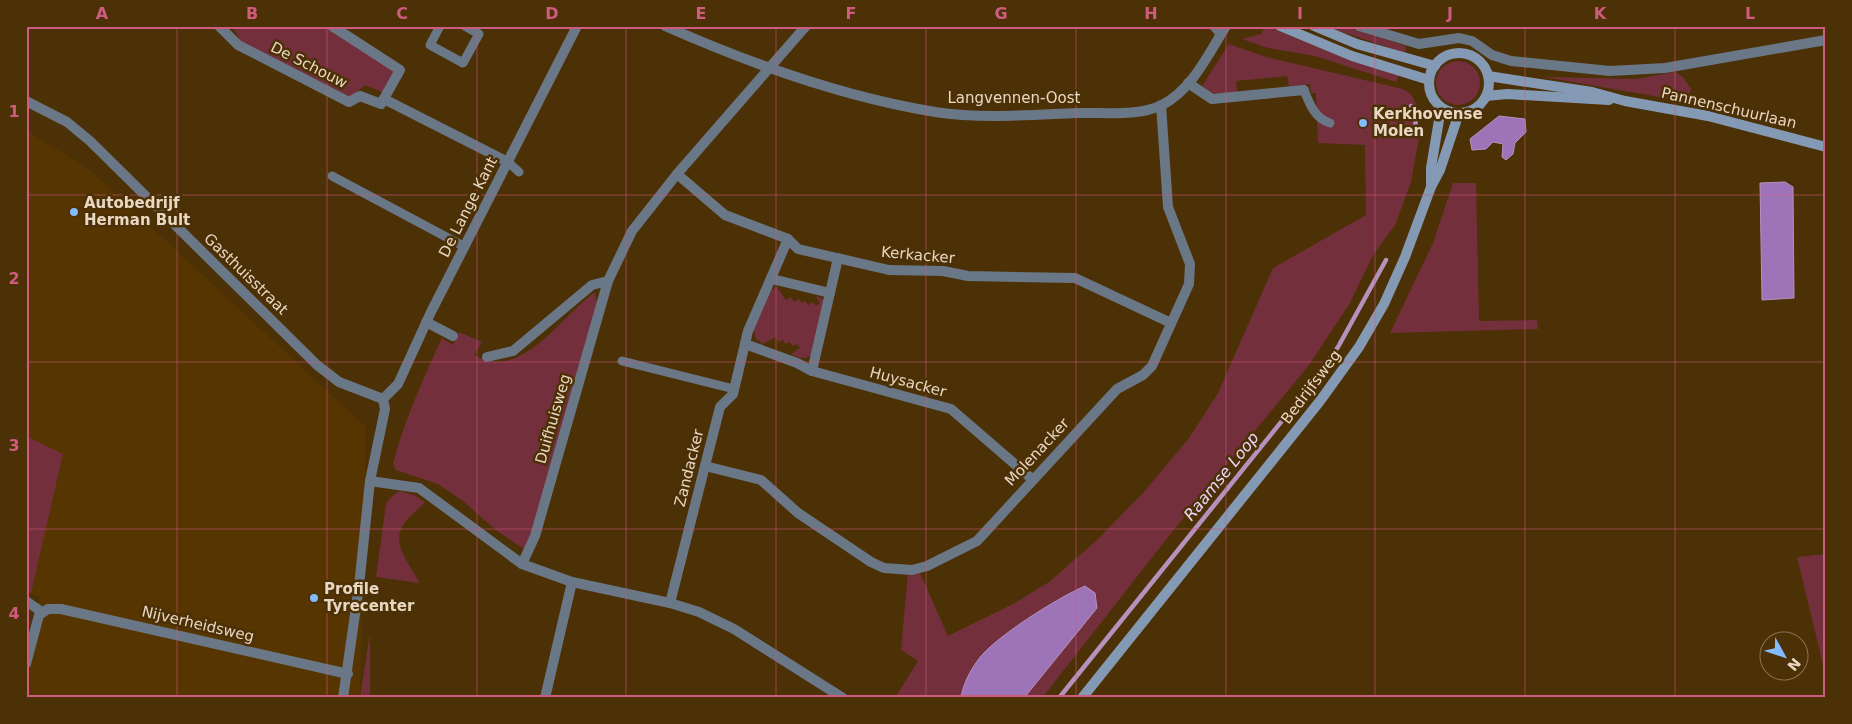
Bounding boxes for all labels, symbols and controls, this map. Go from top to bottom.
text: A [96,4,109,23]
text: B [246,4,258,23]
text: C [396,4,408,23]
text: D [545,4,559,23]
text: E [696,4,706,23]
text: F [846,4,856,23]
text: G [994,4,1008,23]
text: H [1144,4,1158,23]
text: I [1297,4,1303,23]
text: J [1446,4,1453,23]
text: K [1594,4,1607,23]
text: L [1745,4,1755,23]
street label: De Schouw [268,38,350,92]
street label: Pannenschuurlaan [1660,84,1798,132]
street label: Langvennen-Oost [948,89,1081,107]
text: 1 [8,102,20,121]
place label: Kerkhovense Molen [1373,105,1483,140]
marker: Kerkhovense Molen [1357,117,1369,129]
street label: De Lange Kant [435,154,501,260]
place label: Autobedrijf Herman Bult [84,194,190,229]
marker: Autobedrijf Herman Bult [68,206,80,218]
street label: Gasthuisstraat [200,229,292,319]
street label: Kerkacker [880,243,956,267]
text: 2 [8,269,20,288]
street label: Bedrijfsweg [1277,347,1345,427]
street label: Huysacker [868,363,949,401]
street label: Duifhuisweg [532,372,574,466]
street label: Molenacker [1001,414,1073,490]
street label: Zandacker [671,426,708,509]
water label: Raamse Loop [1180,428,1263,524]
text: 3 [8,436,20,455]
place label: Profile Tyrecenter [324,580,415,615]
marker: Profile Tyrecenter [308,592,320,604]
street label: Nijverheidsweg [140,602,256,646]
text: 4 [8,604,20,623]
north arrow [1760,632,1810,682]
text: N [1784,655,1804,674]

